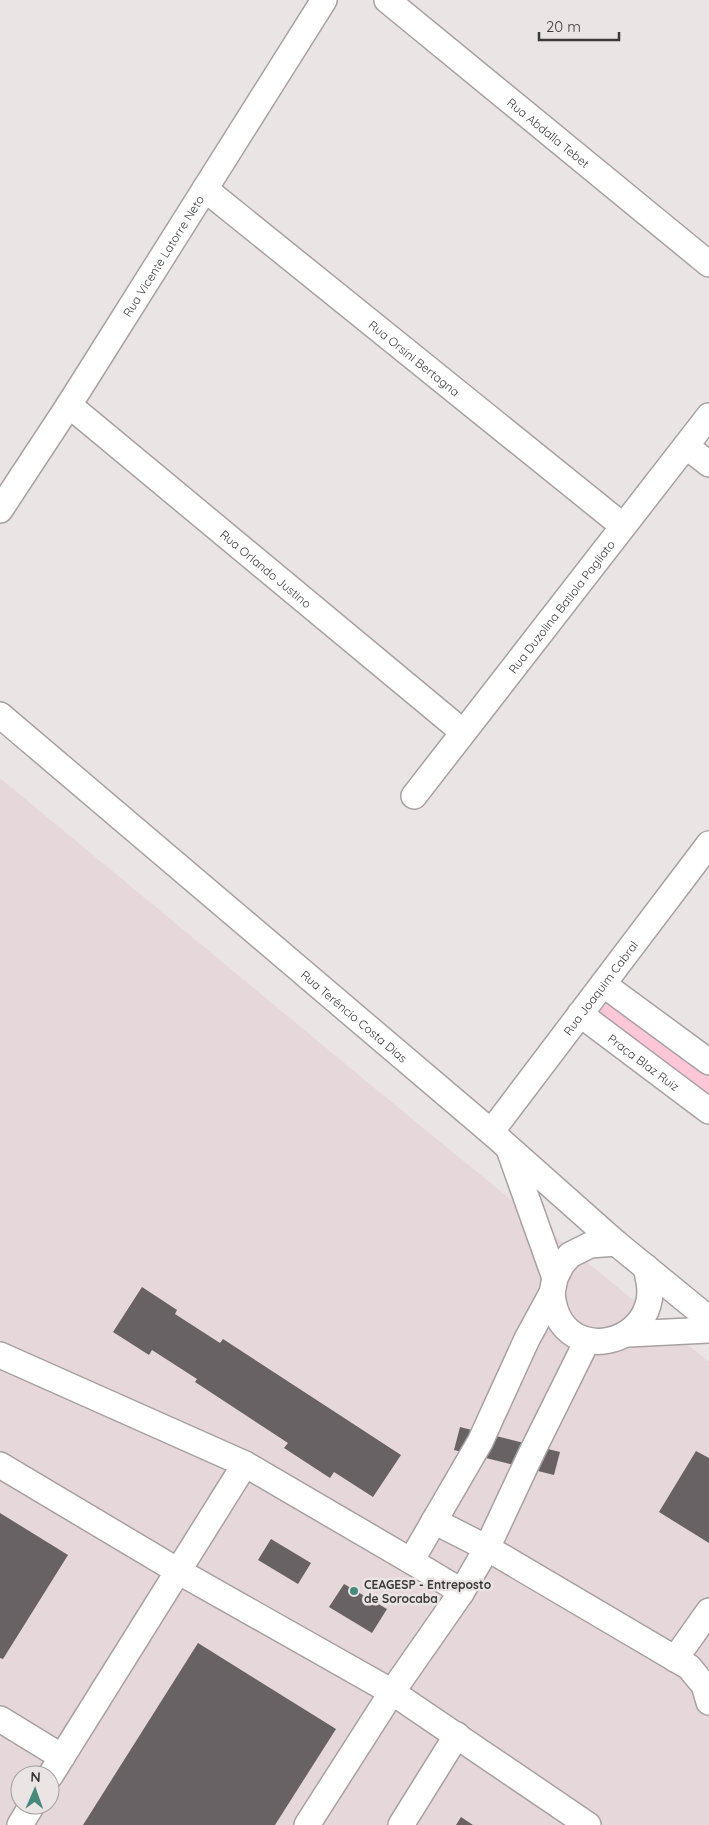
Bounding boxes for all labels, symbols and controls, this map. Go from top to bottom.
scale bar [539,10,619,42]
text: 20 m [546,17,581,36]
street label: Rua Abdalla Tebet [505,94,593,171]
street label: Rua Vicente Latorre Neto [119,192,207,319]
street label: Rua Orsini Bertagna [366,317,463,399]
street label: Rua Orlando Justino [217,526,315,611]
street label: Rua Duzolina Batiola Pagliato [505,537,618,676]
street label: Rua Joaquim Cabral [560,937,641,1038]
street label: Rua Terêncio Costa Dias [298,967,411,1066]
street label: Praça Blaz Ruiz [605,1030,683,1094]
place label: CEAGESP - Entreposto de Sorocaba [364,1577,492,1606]
marker: CEAGESP - Entreposto de Sorocaba [348,1585,360,1597]
north arrow [10,1765,60,1815]
text: N [30,1768,41,1786]

